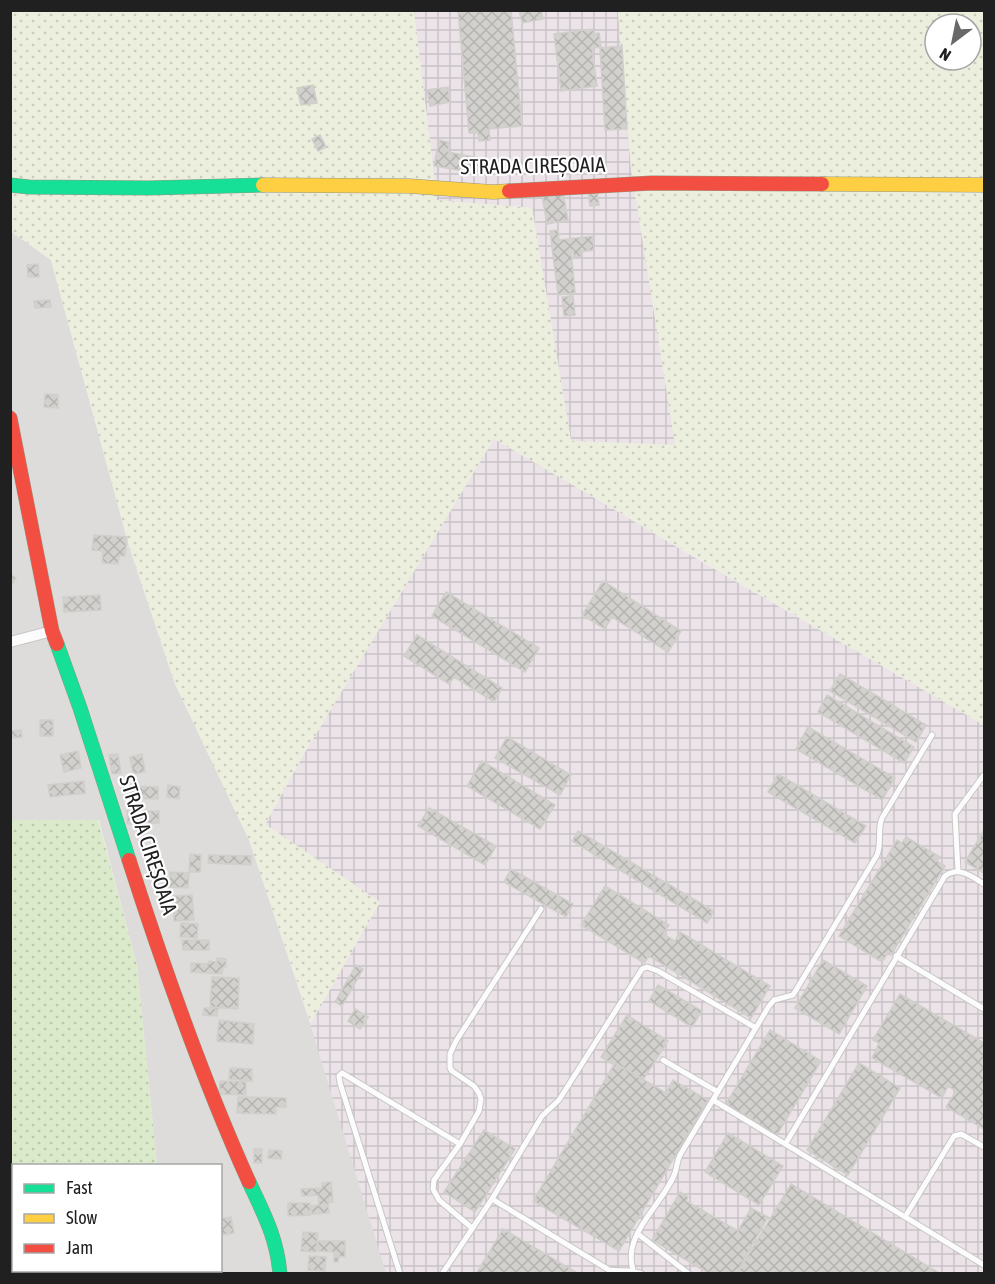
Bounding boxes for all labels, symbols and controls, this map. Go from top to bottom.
north arrow [923,12,983,72]
text: N [936,45,954,65]
street label: STRADA CIREȘOAIA [460,152,606,178]
street label: STRADA CIREȘOAIA [115,772,183,918]
legend [12,1164,222,1272]
text: Fast [66,1177,93,1198]
text: Slow [66,1207,97,1228]
text: Jam [66,1237,93,1258]

